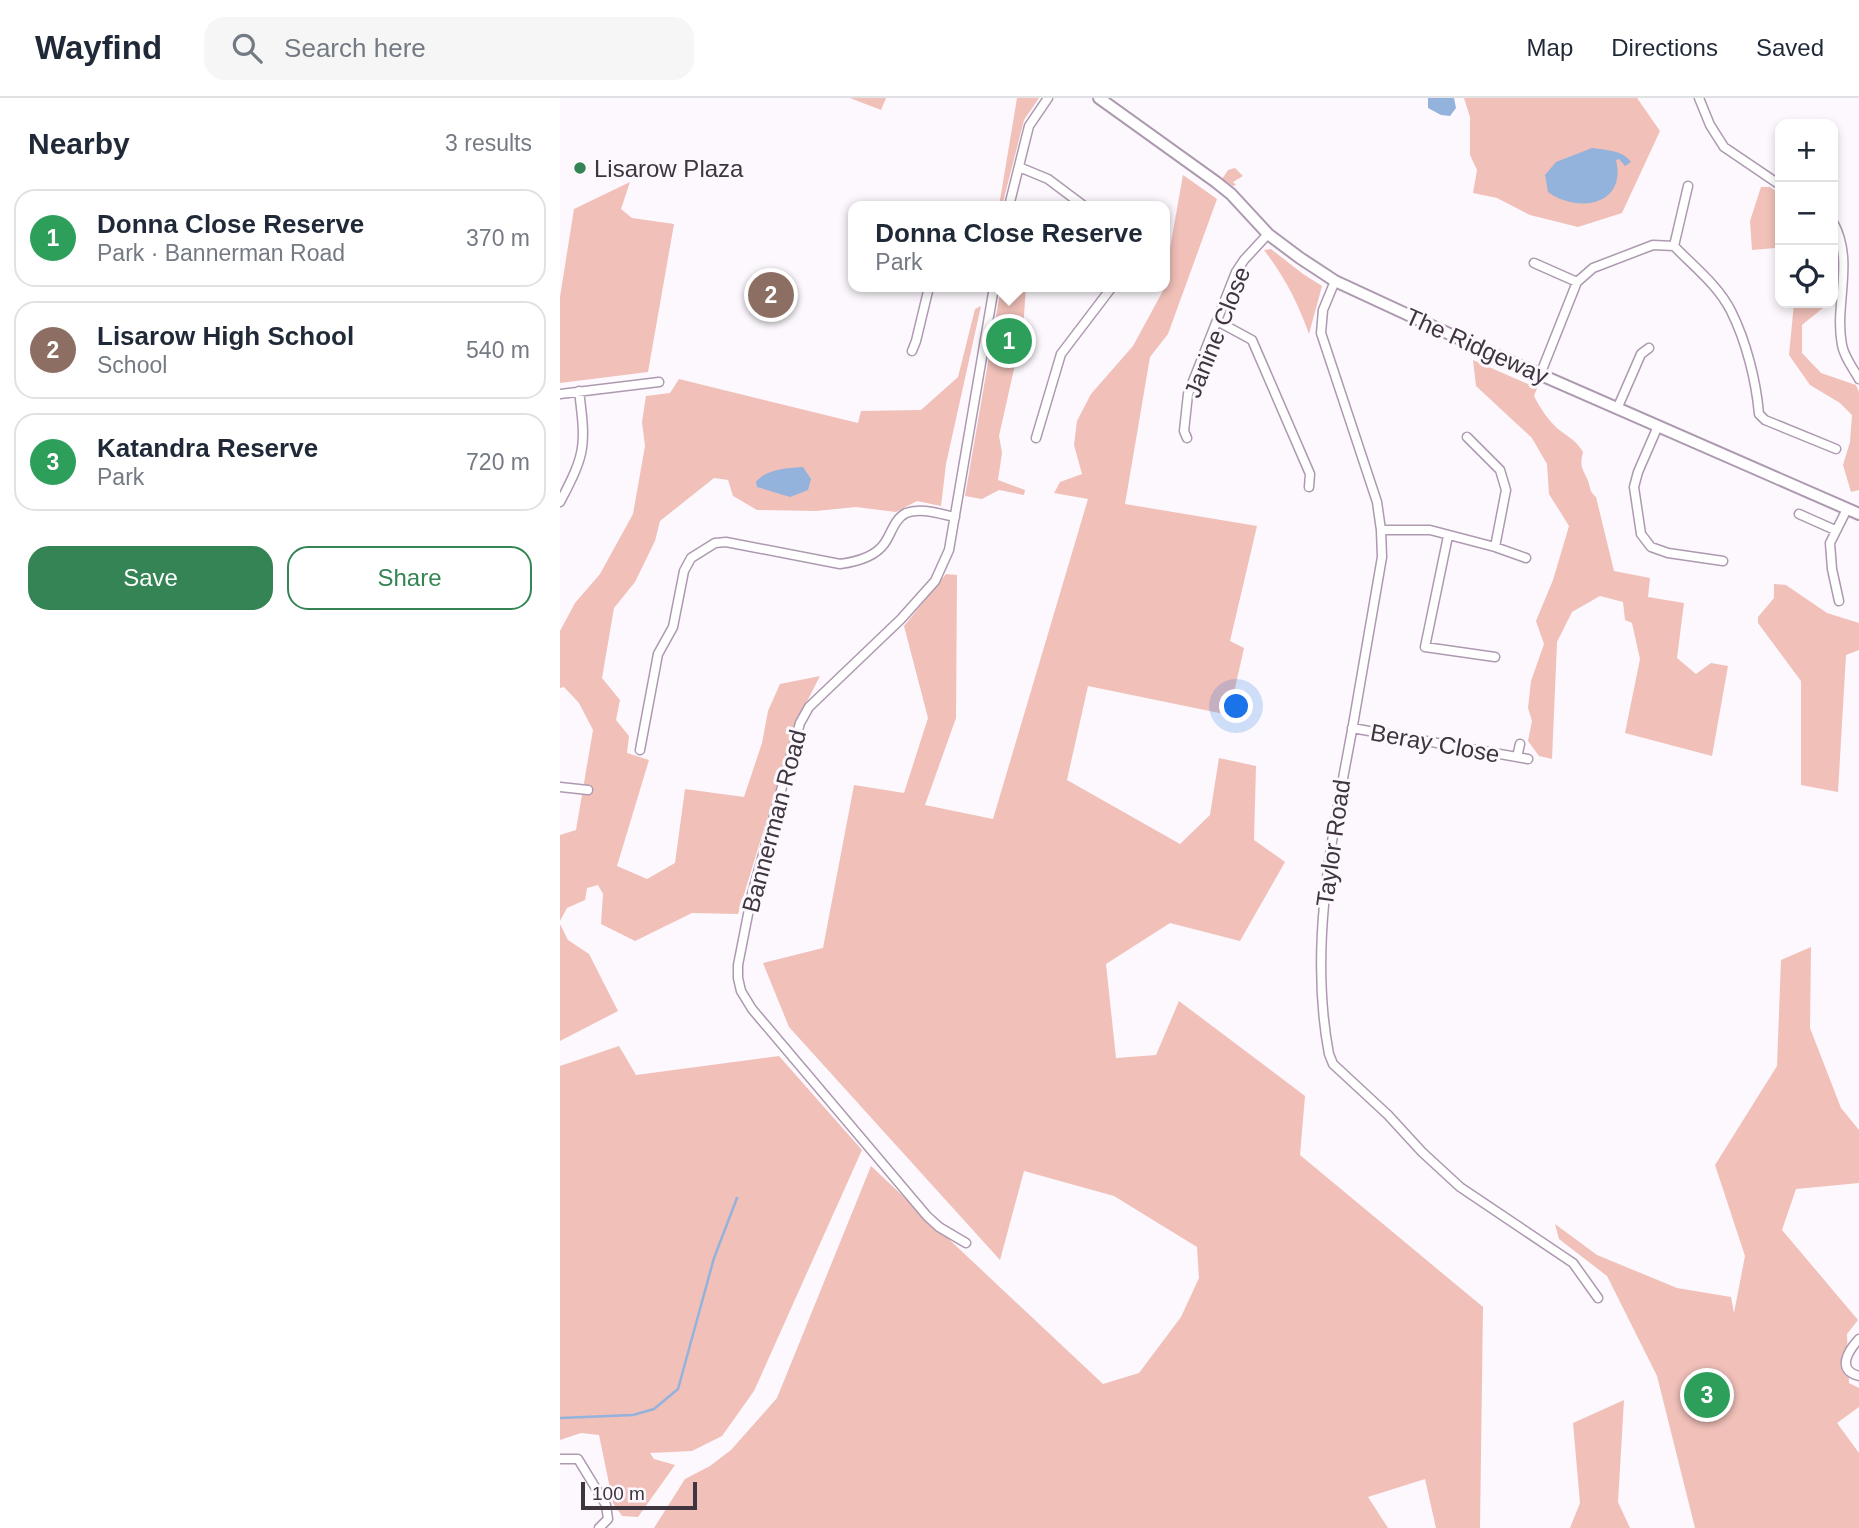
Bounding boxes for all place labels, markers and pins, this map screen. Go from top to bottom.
place label: Lisarow Plaza [594,155,744,182]
marker: Lisarow Plaza [572,160,588,176]
pin: 2 [748,269,794,321]
pin: 1 [986,315,1032,367]
pin: 3 [1684,1369,1730,1421]

